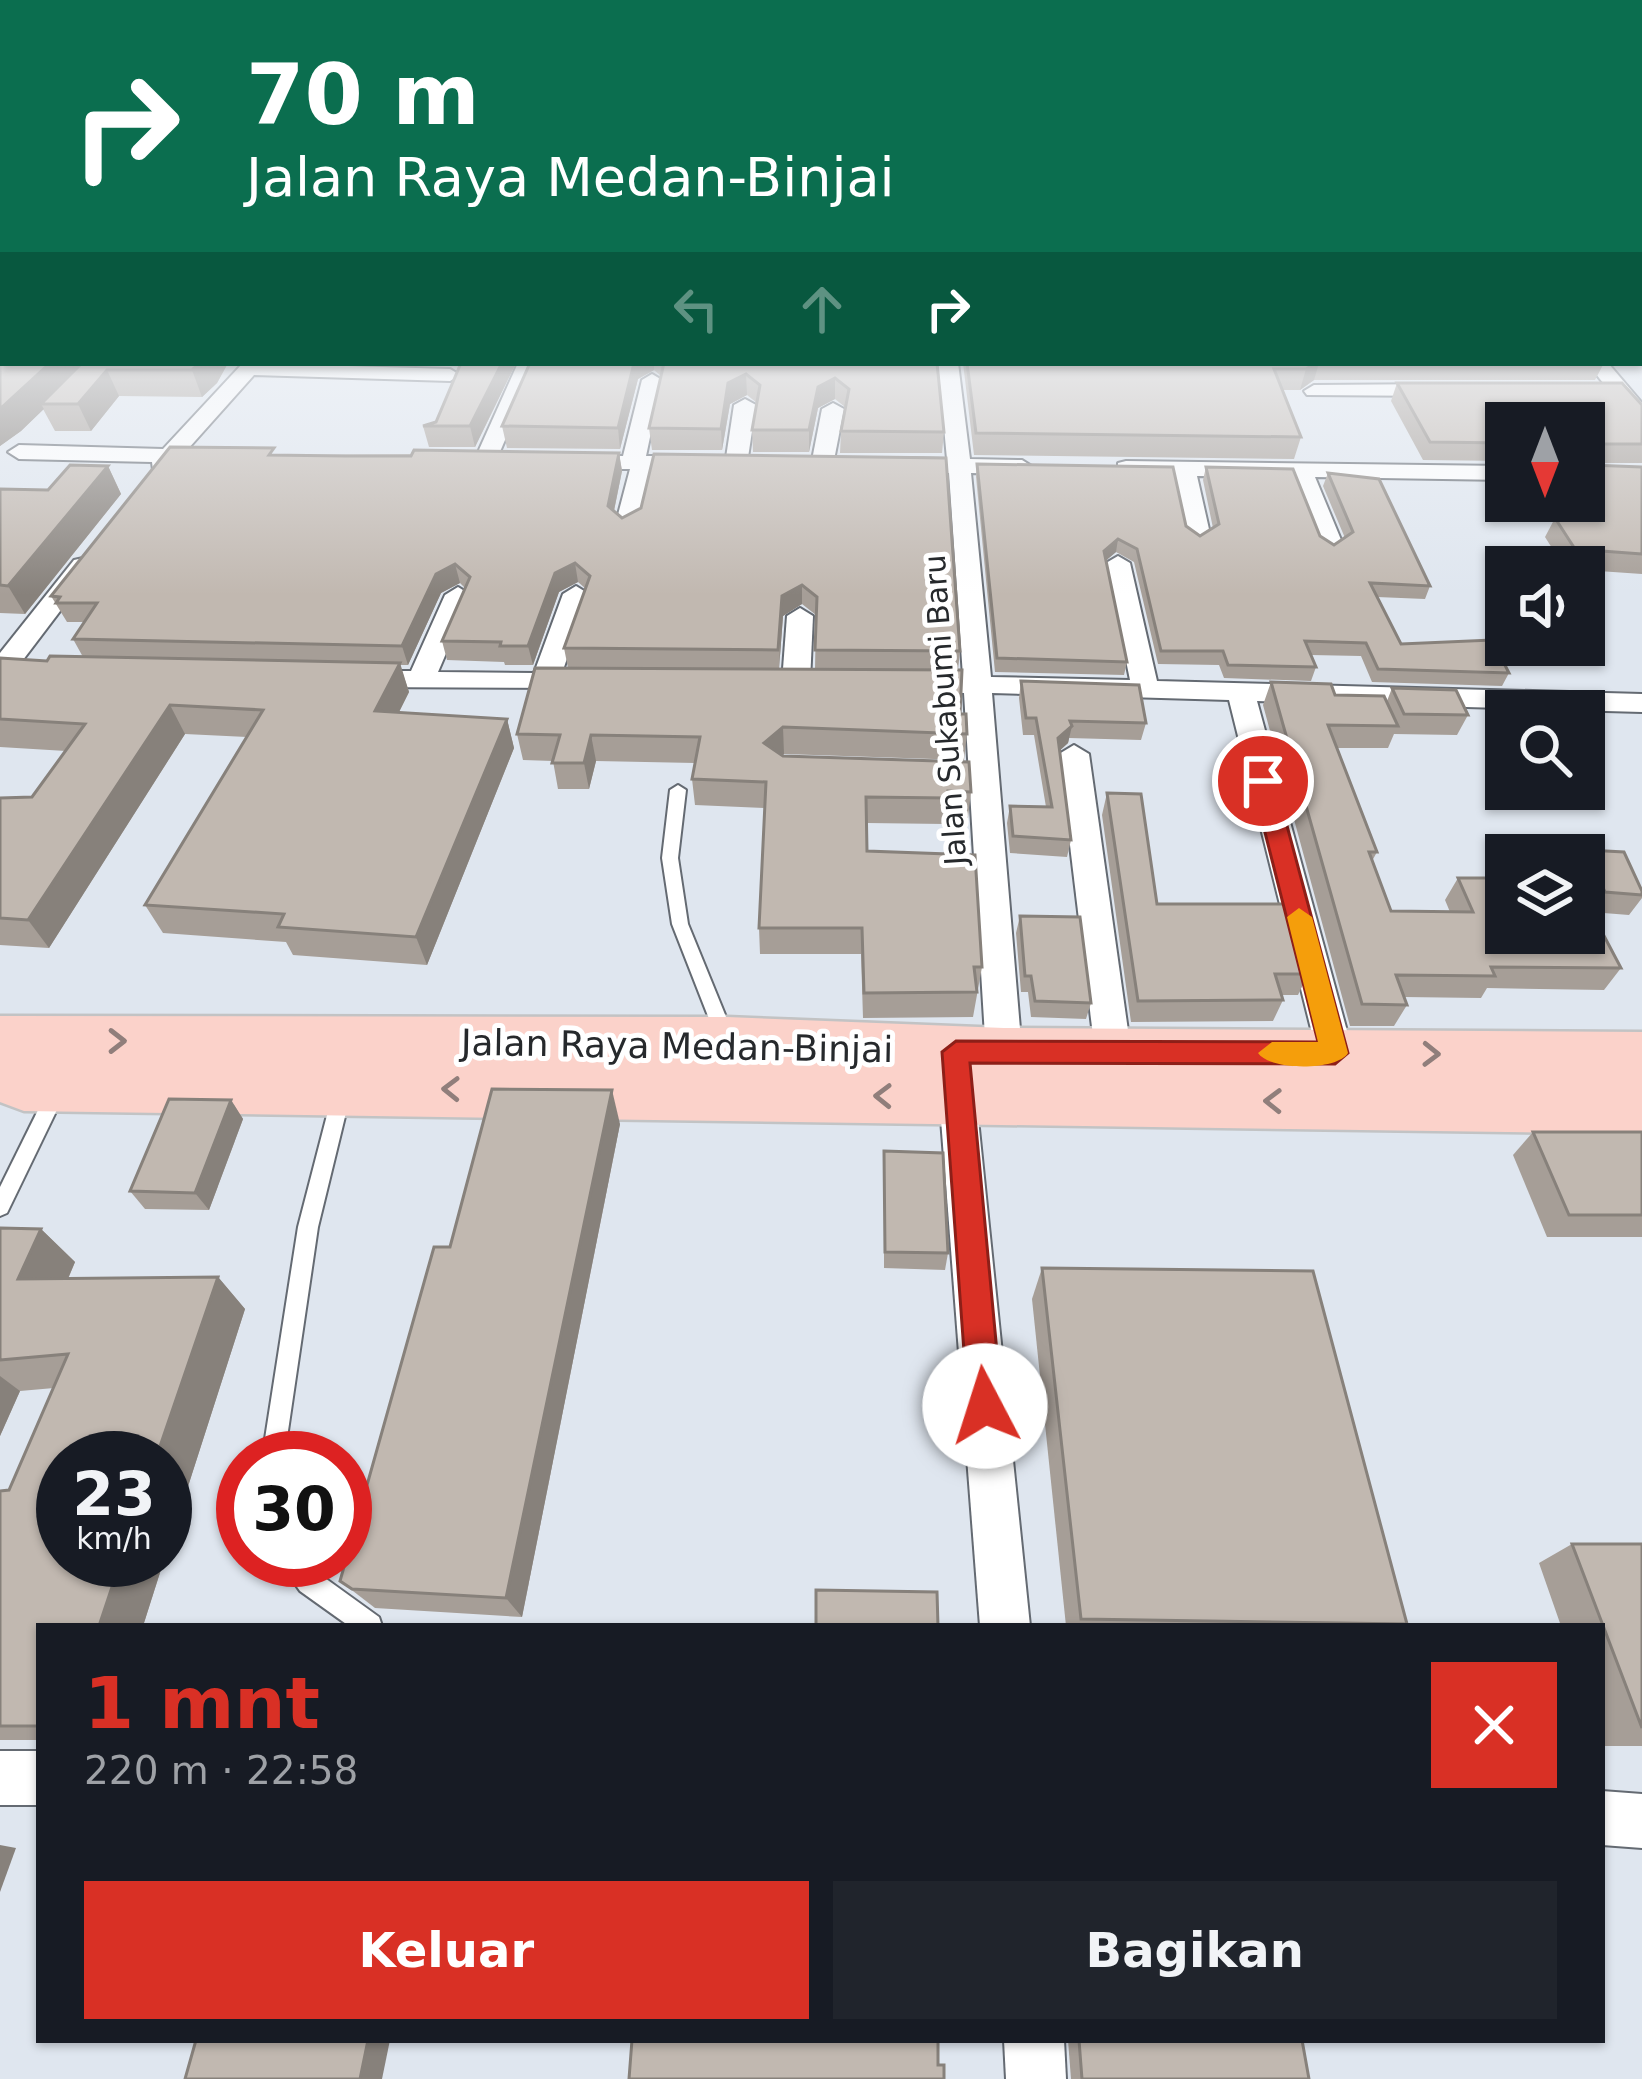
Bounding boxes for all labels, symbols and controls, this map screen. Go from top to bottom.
text: 70 m [246,46,480,144]
icon: right [48,48,204,204]
text: Jalan Raya Medan-Binjai [246,146,894,209]
icon: left [663,276,729,342]
icon: ahead [789,276,855,342]
icon: right [915,276,981,342]
north arrow [1485,402,1605,522]
map controls [1485,402,1605,954]
button: sound [1485,546,1605,666]
street label: Jalan Sukabumi Baru [917,554,973,868]
button: search [1485,690,1605,810]
pin [1212,730,1314,832]
icon: arrive [1230,748,1296,814]
button: layers [1485,834,1605,954]
street label: Jalan Raya Medan-Binjai [459,1022,893,1070]
one-way arrow [109,1028,127,1054]
one-way arrow [1423,1041,1441,1067]
one-way arrow [441,1077,460,1103]
one-way arrow [873,1083,891,1109]
one-way arrow [1263,1089,1282,1115]
position arrow [922,1343,1048,1469]
speed limit sign: 30 [216,1431,372,1587]
text: 23 [72,1459,156,1529]
text: km/h [76,1521,152,1556]
text: 1 mnt [84,1661,320,1745]
button: close [1431,1662,1557,1788]
text: 220 m · 22:58 [84,1748,358,1793]
button: Keluar [84,1881,809,2019]
button: Bagikan [833,1881,1557,2019]

